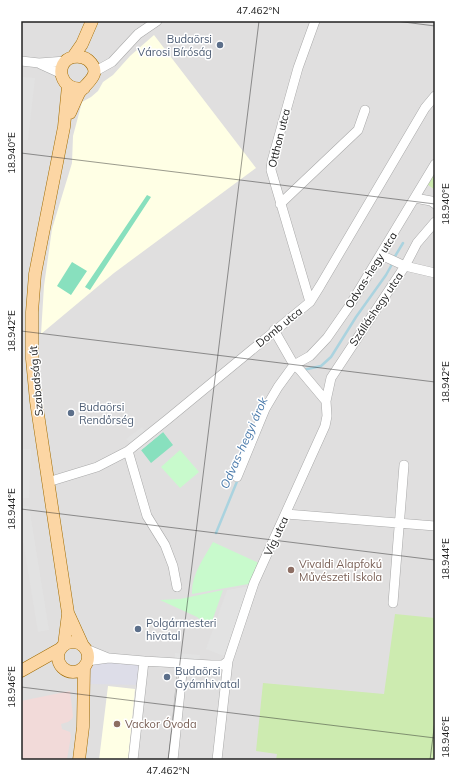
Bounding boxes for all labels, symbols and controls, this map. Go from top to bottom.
text: 47.462°N [236,4,280,17]
place label: Budaörsi Városi Bíróság [138,32,212,59]
marker: Budaörsi Városi Bíróság [215,40,225,50]
street label: Otthon utca [265,107,293,169]
text: 18.940°E [5,132,18,174]
text: 18.940°E [439,183,452,225]
street label: Odvas-hegy utca [342,229,400,311]
street label: Szálláshegy utca [346,269,406,349]
street label: Domb utca [253,304,305,350]
text: 18.942°E [5,310,18,352]
street label: Szabadság út [26,345,46,417]
text: 18.942°E [439,361,452,403]
water label: Odvas-hegyi árok [217,394,271,491]
place label: Budaörsi Rendőrség [79,400,134,427]
marker: Budaörsi Rendőrség [66,408,76,418]
text: 18.944°E [5,488,18,530]
street label: Víg utca [261,514,291,558]
text: 18.944°E [439,538,452,580]
place label: Vivaldi Alapfokú Művészeti Iskola [299,557,382,584]
marker: Vivaldi Alapfokú Művészeti Iskola [286,565,296,575]
place label: Polgármesteri hivatal [146,616,216,643]
marker: Polgármesteri hivatal [133,624,143,634]
place label: Budaörsi Gyámhivatal [175,664,240,691]
text: 18.946°E [5,666,18,708]
marker: Budaörsi Gyámhivatal [162,672,172,682]
text: 18.946°E [439,716,452,758]
place label: Vackor Óvoda [125,717,197,731]
marker: Vackor Óvoda [112,719,122,729]
text: 47.462°N [146,764,190,777]

